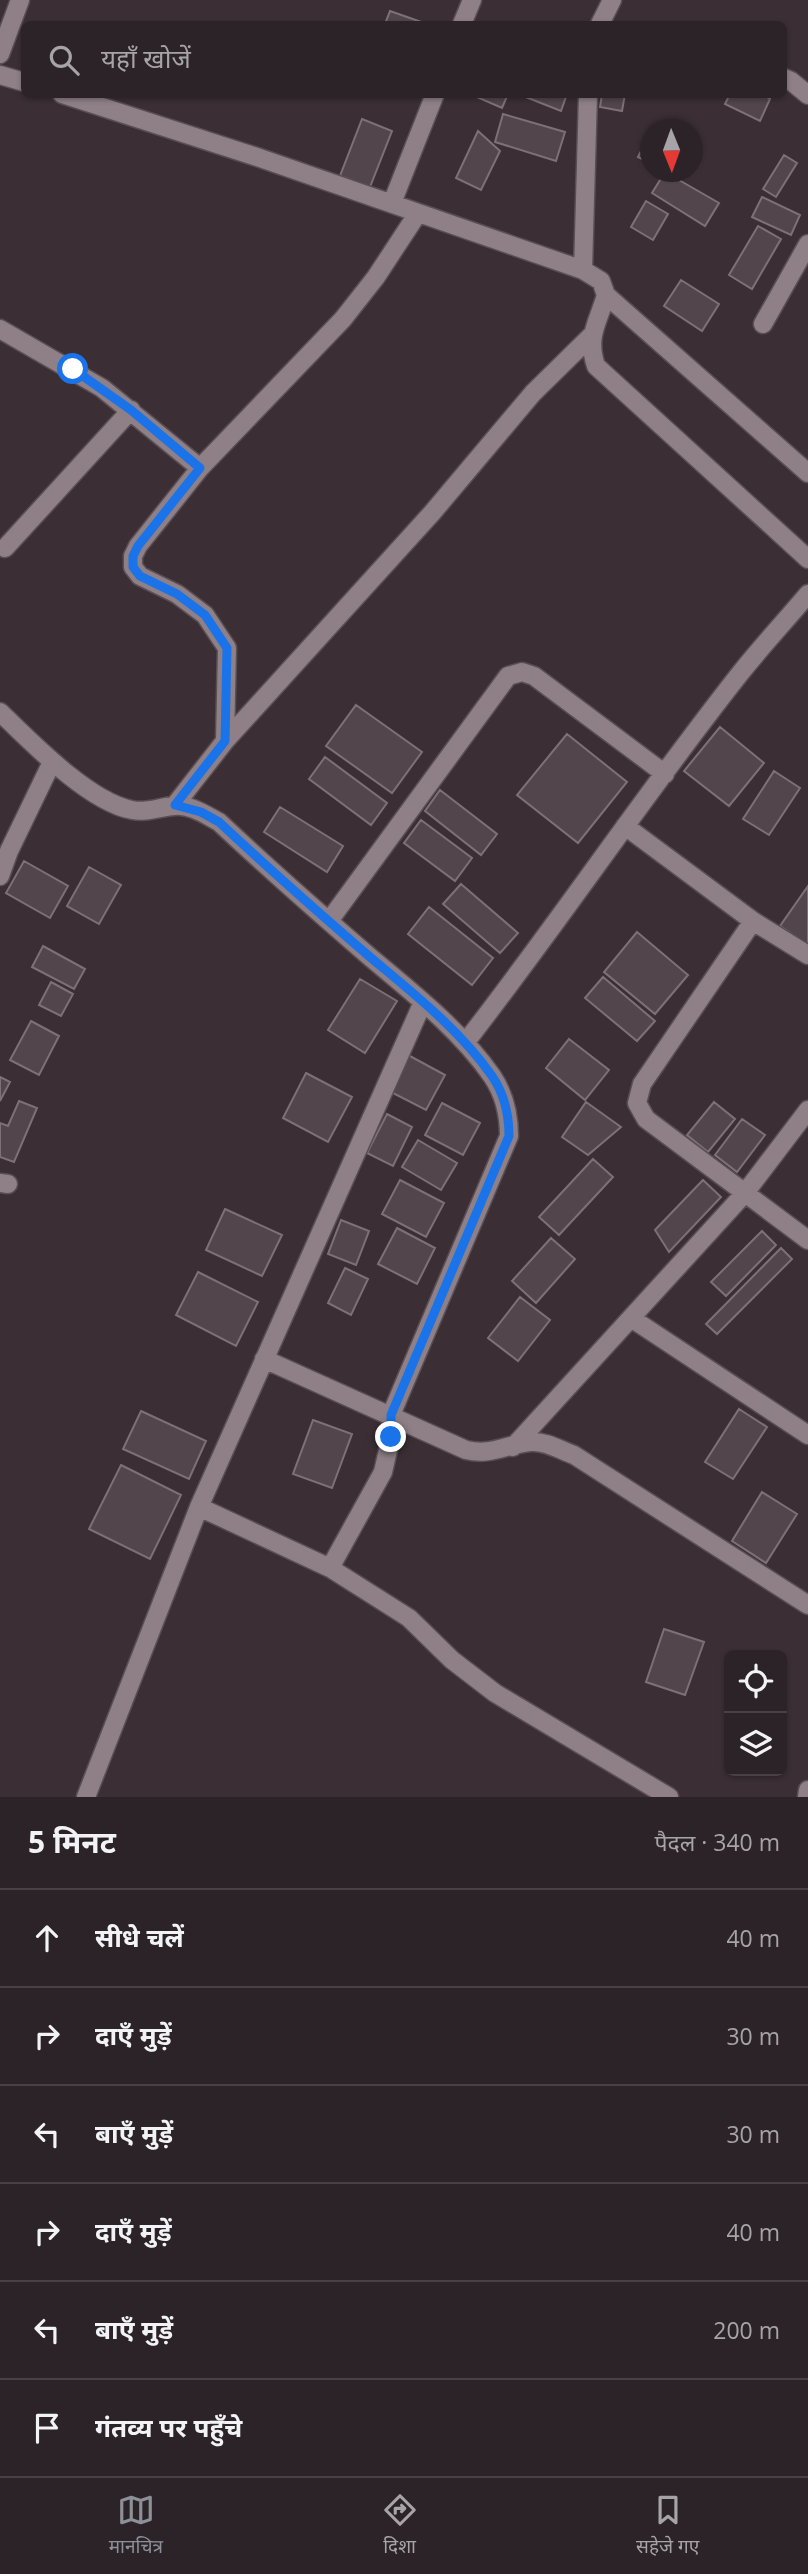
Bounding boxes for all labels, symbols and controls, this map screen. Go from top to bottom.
search box [21,21,787,98]
text: यहाँ खोजें [101,40,191,76]
icon: search [45,41,83,79]
north arrow [640,119,703,182]
route start [57,353,88,384]
route end [375,1421,406,1452]
map controls [724,1650,787,1776]
button: locate [724,1650,787,1713]
button: layers [724,1713,787,1776]
text: 5 मिनट [28,1821,116,1862]
text: पैदल · 340 m [654,1826,780,1858]
icon: ahead [28,1919,66,1957]
text: सीधे चलें [95,1919,184,1955]
text: 40 m [726,1922,780,1954]
icon: right [28,2017,66,2055]
text: दाएँ मुड़ें [95,2017,172,2053]
text: 30 m [726,2020,780,2052]
icon: left [28,2115,66,2153]
text: बाएँ मुड़ें [95,2115,173,2151]
text: 30 m [726,2118,780,2150]
icon: right [28,2213,66,2251]
text: दाएँ मुड़ें [95,2213,172,2249]
text: 40 m [726,2216,780,2248]
icon: left [28,2311,66,2349]
text: बाएँ मुड़ें [95,2311,173,2347]
text: 200 m [713,2314,780,2346]
icon: arrive [28,2409,66,2447]
text: गंतव्य पर पहुँचे [95,2409,242,2445]
tab: मानचित्र [109,2491,163,2561]
tab: दिशा [381,2491,419,2561]
tab: सहेजे गए [636,2491,699,2561]

